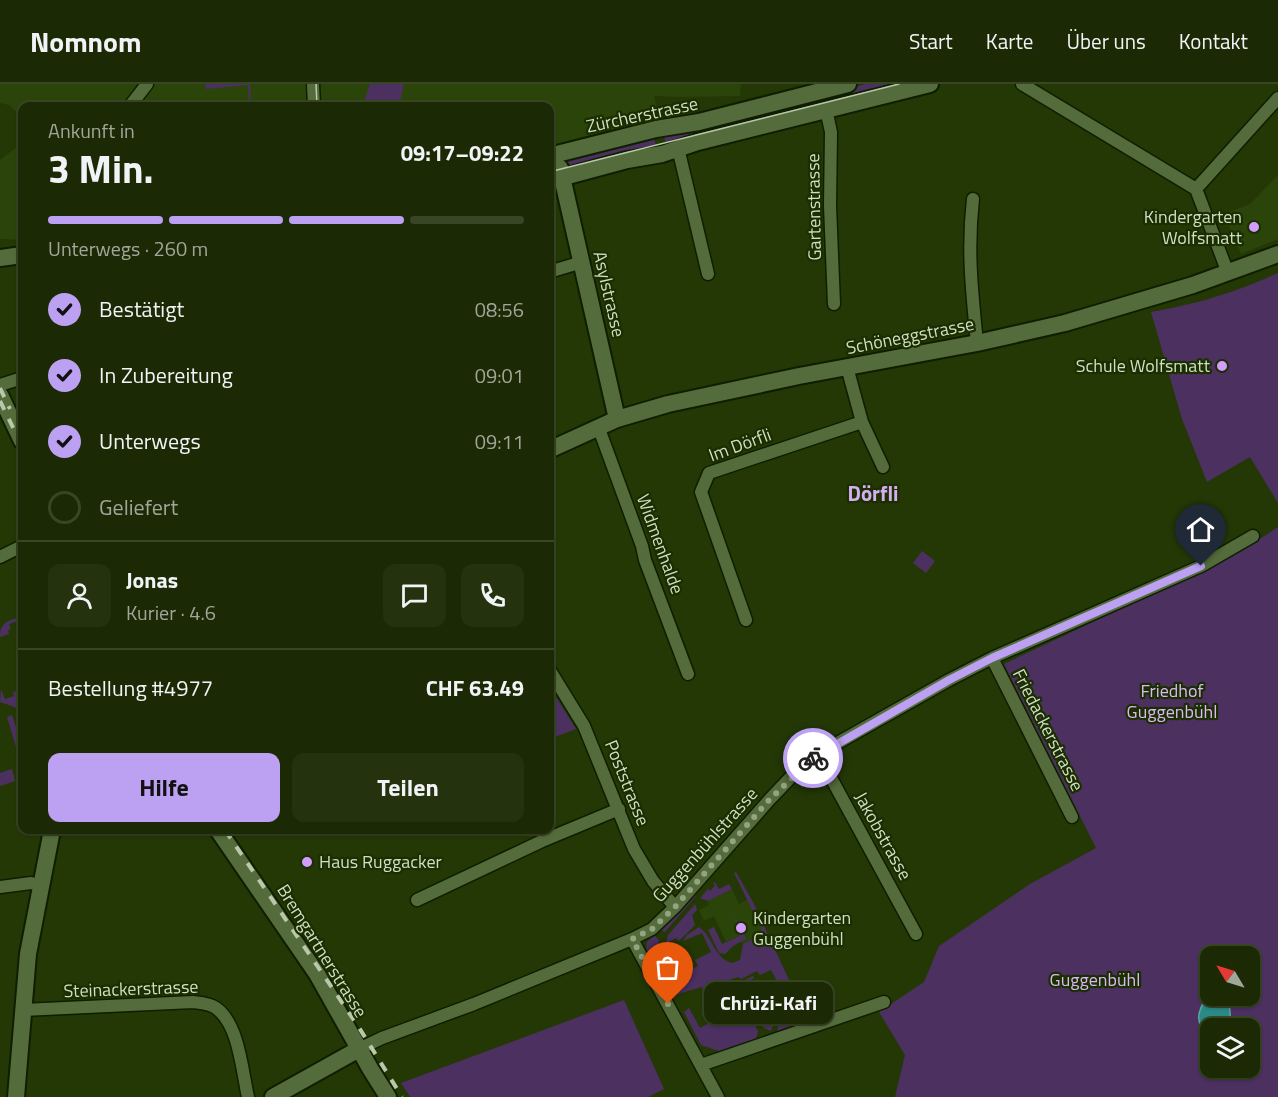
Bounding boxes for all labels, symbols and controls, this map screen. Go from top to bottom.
text: Nomnom [30,20,142,63]
text: Start [909,25,953,57]
text: Karte [986,25,1033,57]
text: Über uns [1066,25,1146,57]
text: Kontakt [1179,25,1248,57]
street label: Zürcherstrasse [584,89,700,140]
text: Ankunft in [48,115,135,146]
text: 09:17–09:22 [401,136,524,170]
text: 3 Min. [48,139,154,198]
street label: Gartenstrasse [799,153,828,261]
place label: Kindergarten Wolfsmatt [1144,203,1243,251]
marker: Kindergarten Wolfsmatt [1247,220,1261,234]
text: Unterwegs · 260 m [48,233,208,264]
street label: Asylstrasse [586,248,632,340]
text: Bestätigt [99,292,184,326]
icon: check [48,293,81,326]
text: 08:56 [475,294,524,325]
street label: Schöneggstrasse [844,310,976,361]
place label: Schule Wolfsmatt [1076,352,1211,379]
text: In Zubereitung [99,358,233,392]
icon: check [48,359,81,392]
marker: Schule Wolfsmatt [1215,359,1229,373]
text: 09:01 [475,360,524,391]
street label: Im Dörfli [705,421,775,468]
text: Unterwegs [99,424,201,458]
icon: check [48,425,81,458]
text: 09:11 [475,426,524,457]
district label: Dörfli [848,477,898,509]
text: Geliefert [99,490,178,524]
street label: Widmenhalde [630,490,691,598]
pin [1175,504,1226,566]
icon: home [1184,513,1217,546]
text: Jonas [126,563,178,597]
button: person [48,564,111,627]
button: chat [383,564,446,627]
button: phone [461,564,524,627]
text: Kurier · 4.6 [126,597,216,628]
street label: Friedackerstrasse [1006,664,1091,796]
text: Bestellung #4977 [48,671,213,705]
text: CHF 63.49 [426,671,524,705]
park label: Friedhof Guggenbühl [1127,677,1217,725]
courier [783,728,843,788]
street label: Poststrasse [598,736,657,830]
icon: bike [797,742,830,775]
button: Hilfe [48,753,280,822]
button: Teilen [292,753,524,822]
street label: Guggenbühlstrasse [646,781,764,908]
street label: Jakobstrasse [848,787,919,885]
place label: Haus Ruggacker [319,848,442,875]
marker: Haus Ruggacker [300,855,314,869]
street label: Bremgartnerstrasse [270,879,374,1023]
place label: Kindergarten Guggenbühl [753,904,851,952]
marker: Kindergarten Guggenbühl [734,921,748,935]
pin [642,942,693,1004]
north arrow [1200,946,1260,1006]
map controls [1200,946,1260,1078]
icon: bag [651,951,684,984]
park label: Guggenbühl [1050,966,1140,993]
street label: Steinackerstrasse [63,973,199,1004]
callout: Chrüzi-Kafi [704,983,833,1025]
text: Chrüzi-Kafi [720,987,817,1018]
button: layers [1200,1018,1260,1078]

